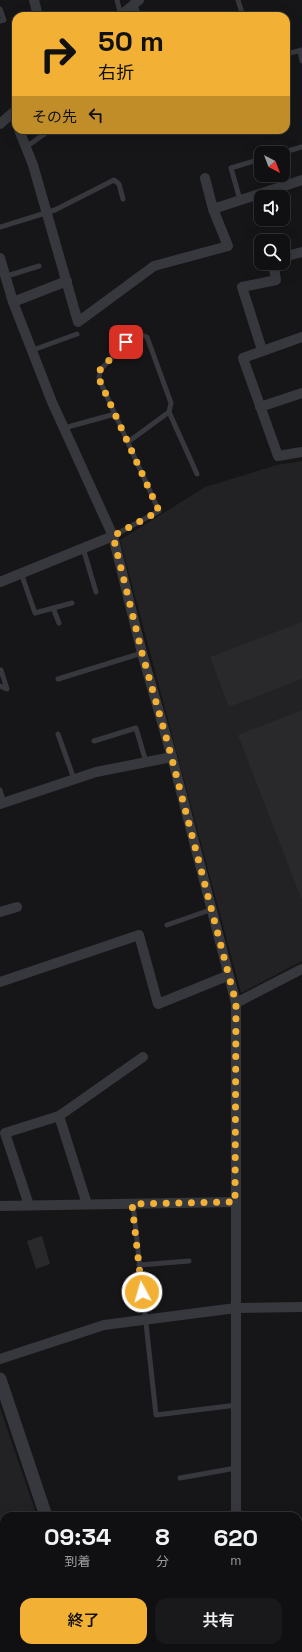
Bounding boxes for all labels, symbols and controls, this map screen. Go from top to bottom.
text: 50 m [98,23,164,59]
icon: right [32,28,84,80]
text: 右折 [98,61,134,84]
icon: left [85,104,107,126]
text: その先 [32,107,77,126]
north arrow [254,146,290,182]
map controls [254,146,290,270]
button: sound [254,190,290,226]
button: search [254,234,290,270]
pin [109,325,143,359]
icon: arrive [115,331,137,353]
position arrow [121,1271,163,1313]
text: 09:34 [44,1521,111,1552]
text: 8 [155,1521,170,1552]
text: 620 [214,1522,258,1553]
text: m [230,1552,241,1569]
text: 到着 [65,1553,91,1570]
text: 分 [156,1553,169,1570]
button: 終了 [20,1598,147,1644]
button: 共有 [155,1598,282,1644]

